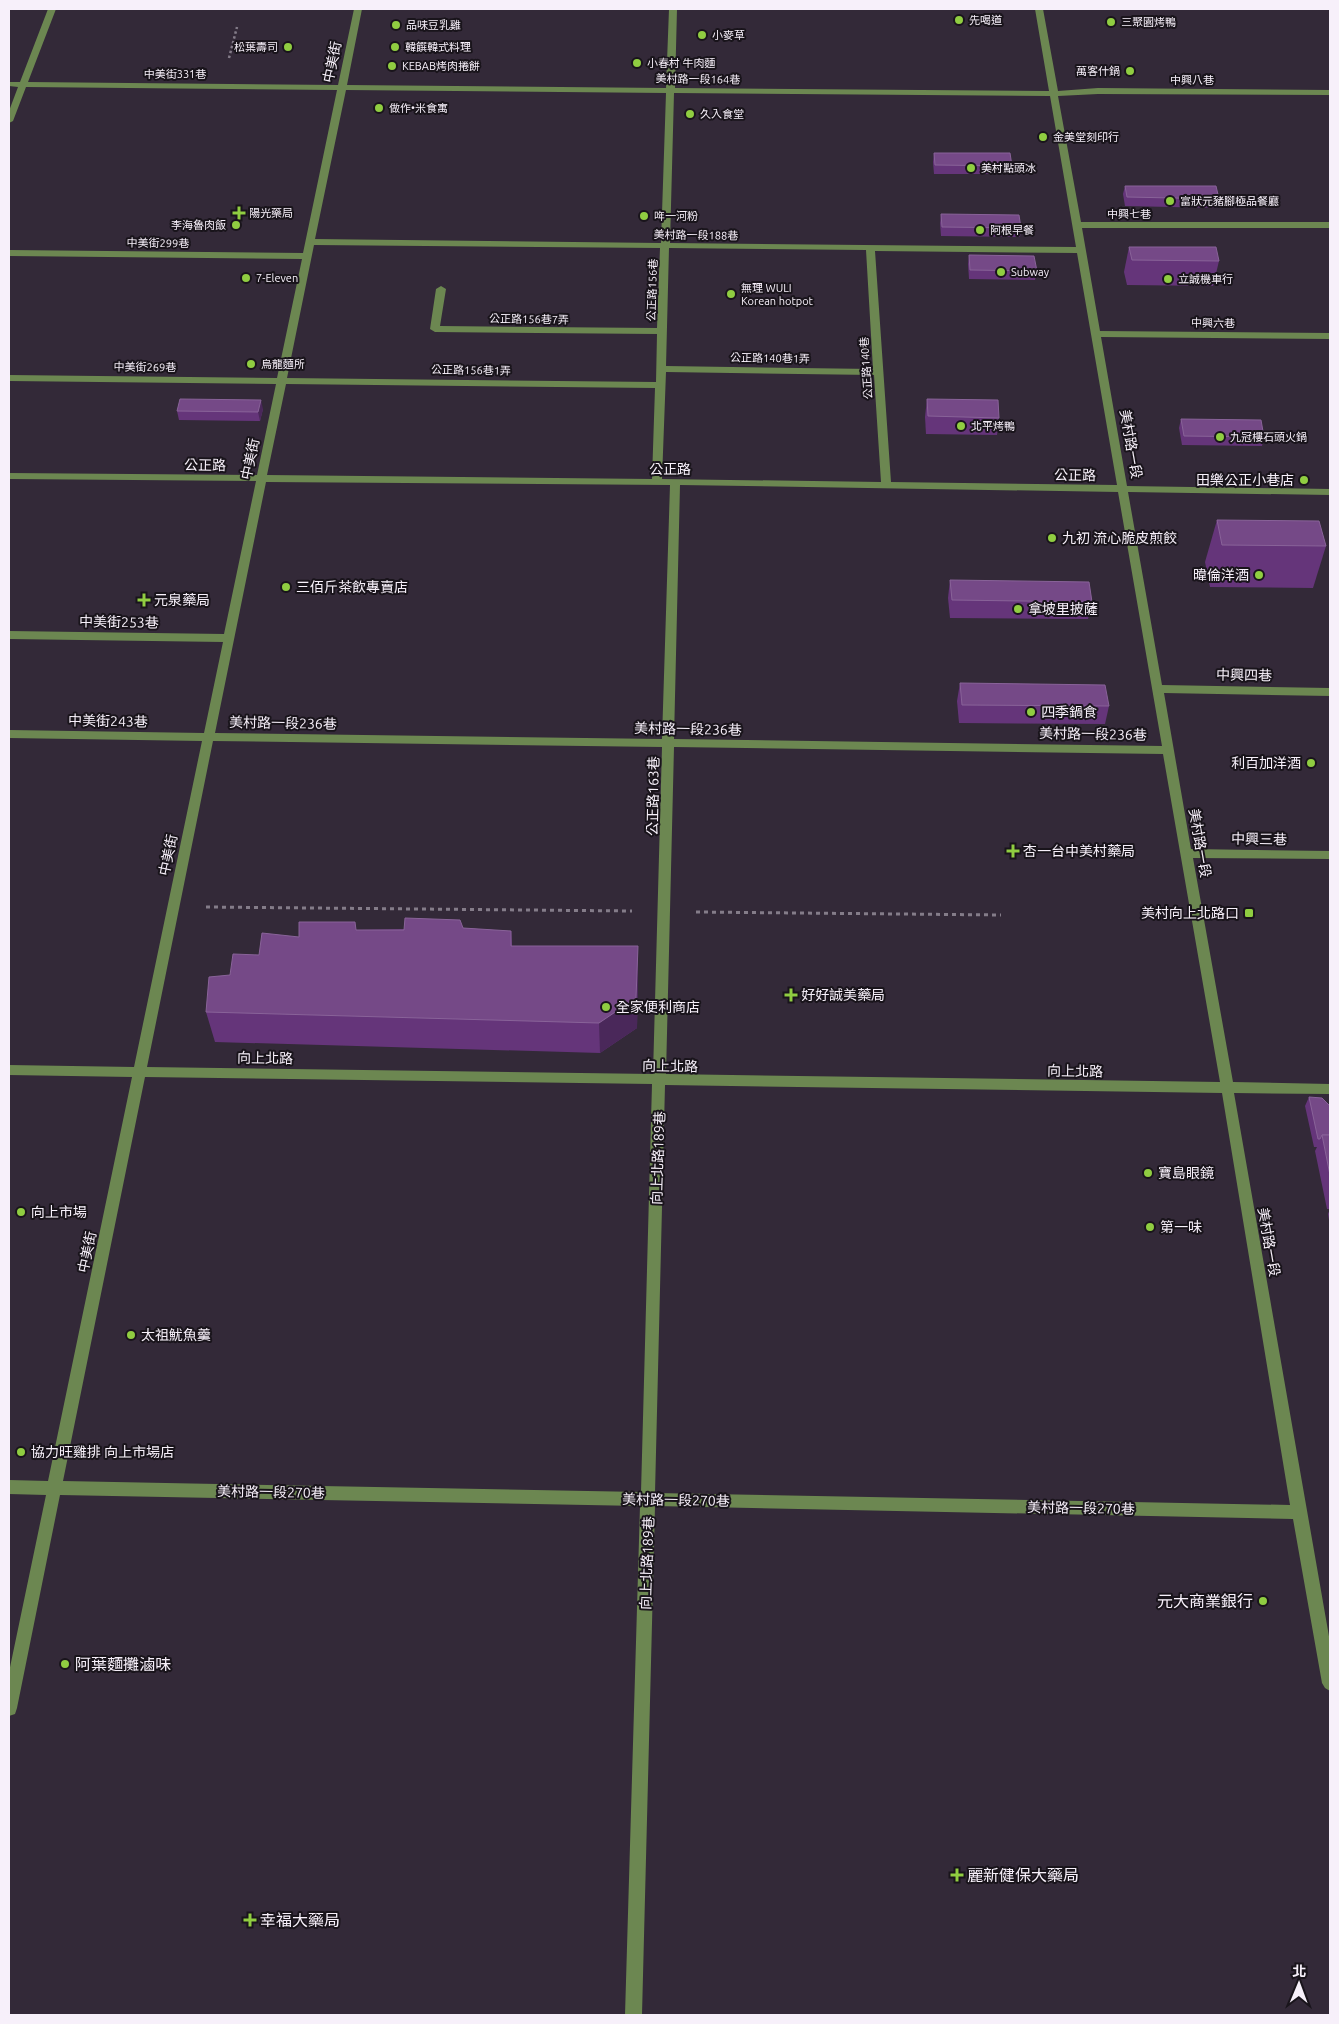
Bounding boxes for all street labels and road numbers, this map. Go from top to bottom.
street label: 中美街 [320,40,344,84]
street label: 中美街331巷 [144,68,206,80]
street label: 美村路一段164巷 [656,72,740,86]
street label: 中興八巷 [1170,74,1214,86]
street label: 中興七巷 [1107,208,1151,220]
street label: 美村路一段188巷 [654,228,738,242]
street label: 中美街299巷 [127,236,189,250]
street label: 公正路156巷 [645,258,659,322]
street label: 公正路156巷7弄 [489,312,569,326]
street label: 中興六巷 [1191,317,1235,329]
street label: 公正路140巷 [858,336,874,400]
street label: 公正路140巷1弄 [730,351,810,365]
street label: 中美街269巷 [114,360,176,374]
street label: 公正路156巷1弄 [431,363,511,377]
street label: 美村路一段 [1117,408,1145,480]
street label: 中美街 [238,437,262,481]
street label: 公正路 [184,457,226,473]
street label: 公正路 [649,461,691,477]
street label: 公正路 [1054,467,1096,483]
street label: 中美街253巷 [79,613,159,631]
street label: 中興四巷 [1216,667,1272,683]
street label: 中美街243巷 [68,712,148,730]
street label: 美村路一段236巷 [229,714,337,732]
street label: 美村路一段236巷 [634,720,742,738]
street label: 美村路一段236巷 [1039,725,1147,743]
street label: 公正路163巷 [644,756,662,836]
street label: 美村路一段 [1186,807,1214,879]
street label: 中興三巷 [1231,831,1287,847]
street label: 中美街 [156,833,180,877]
street label: 向上北路 [237,1050,293,1066]
street label: 向上北路 [642,1058,698,1074]
street label: 向上北路 [1047,1063,1103,1079]
street label: 向上北路189巷 [648,1111,668,1205]
street label: 美村路一段 [1255,1206,1283,1278]
street label: 中美街 [75,1230,99,1274]
street label: 美村路一段270巷 [217,1483,325,1501]
street label: 美村路一段270巷 [622,1491,730,1509]
street label: 美村路一段270巷 [1027,1499,1135,1517]
street label: 向上北路189巷 [637,1516,657,1610]

